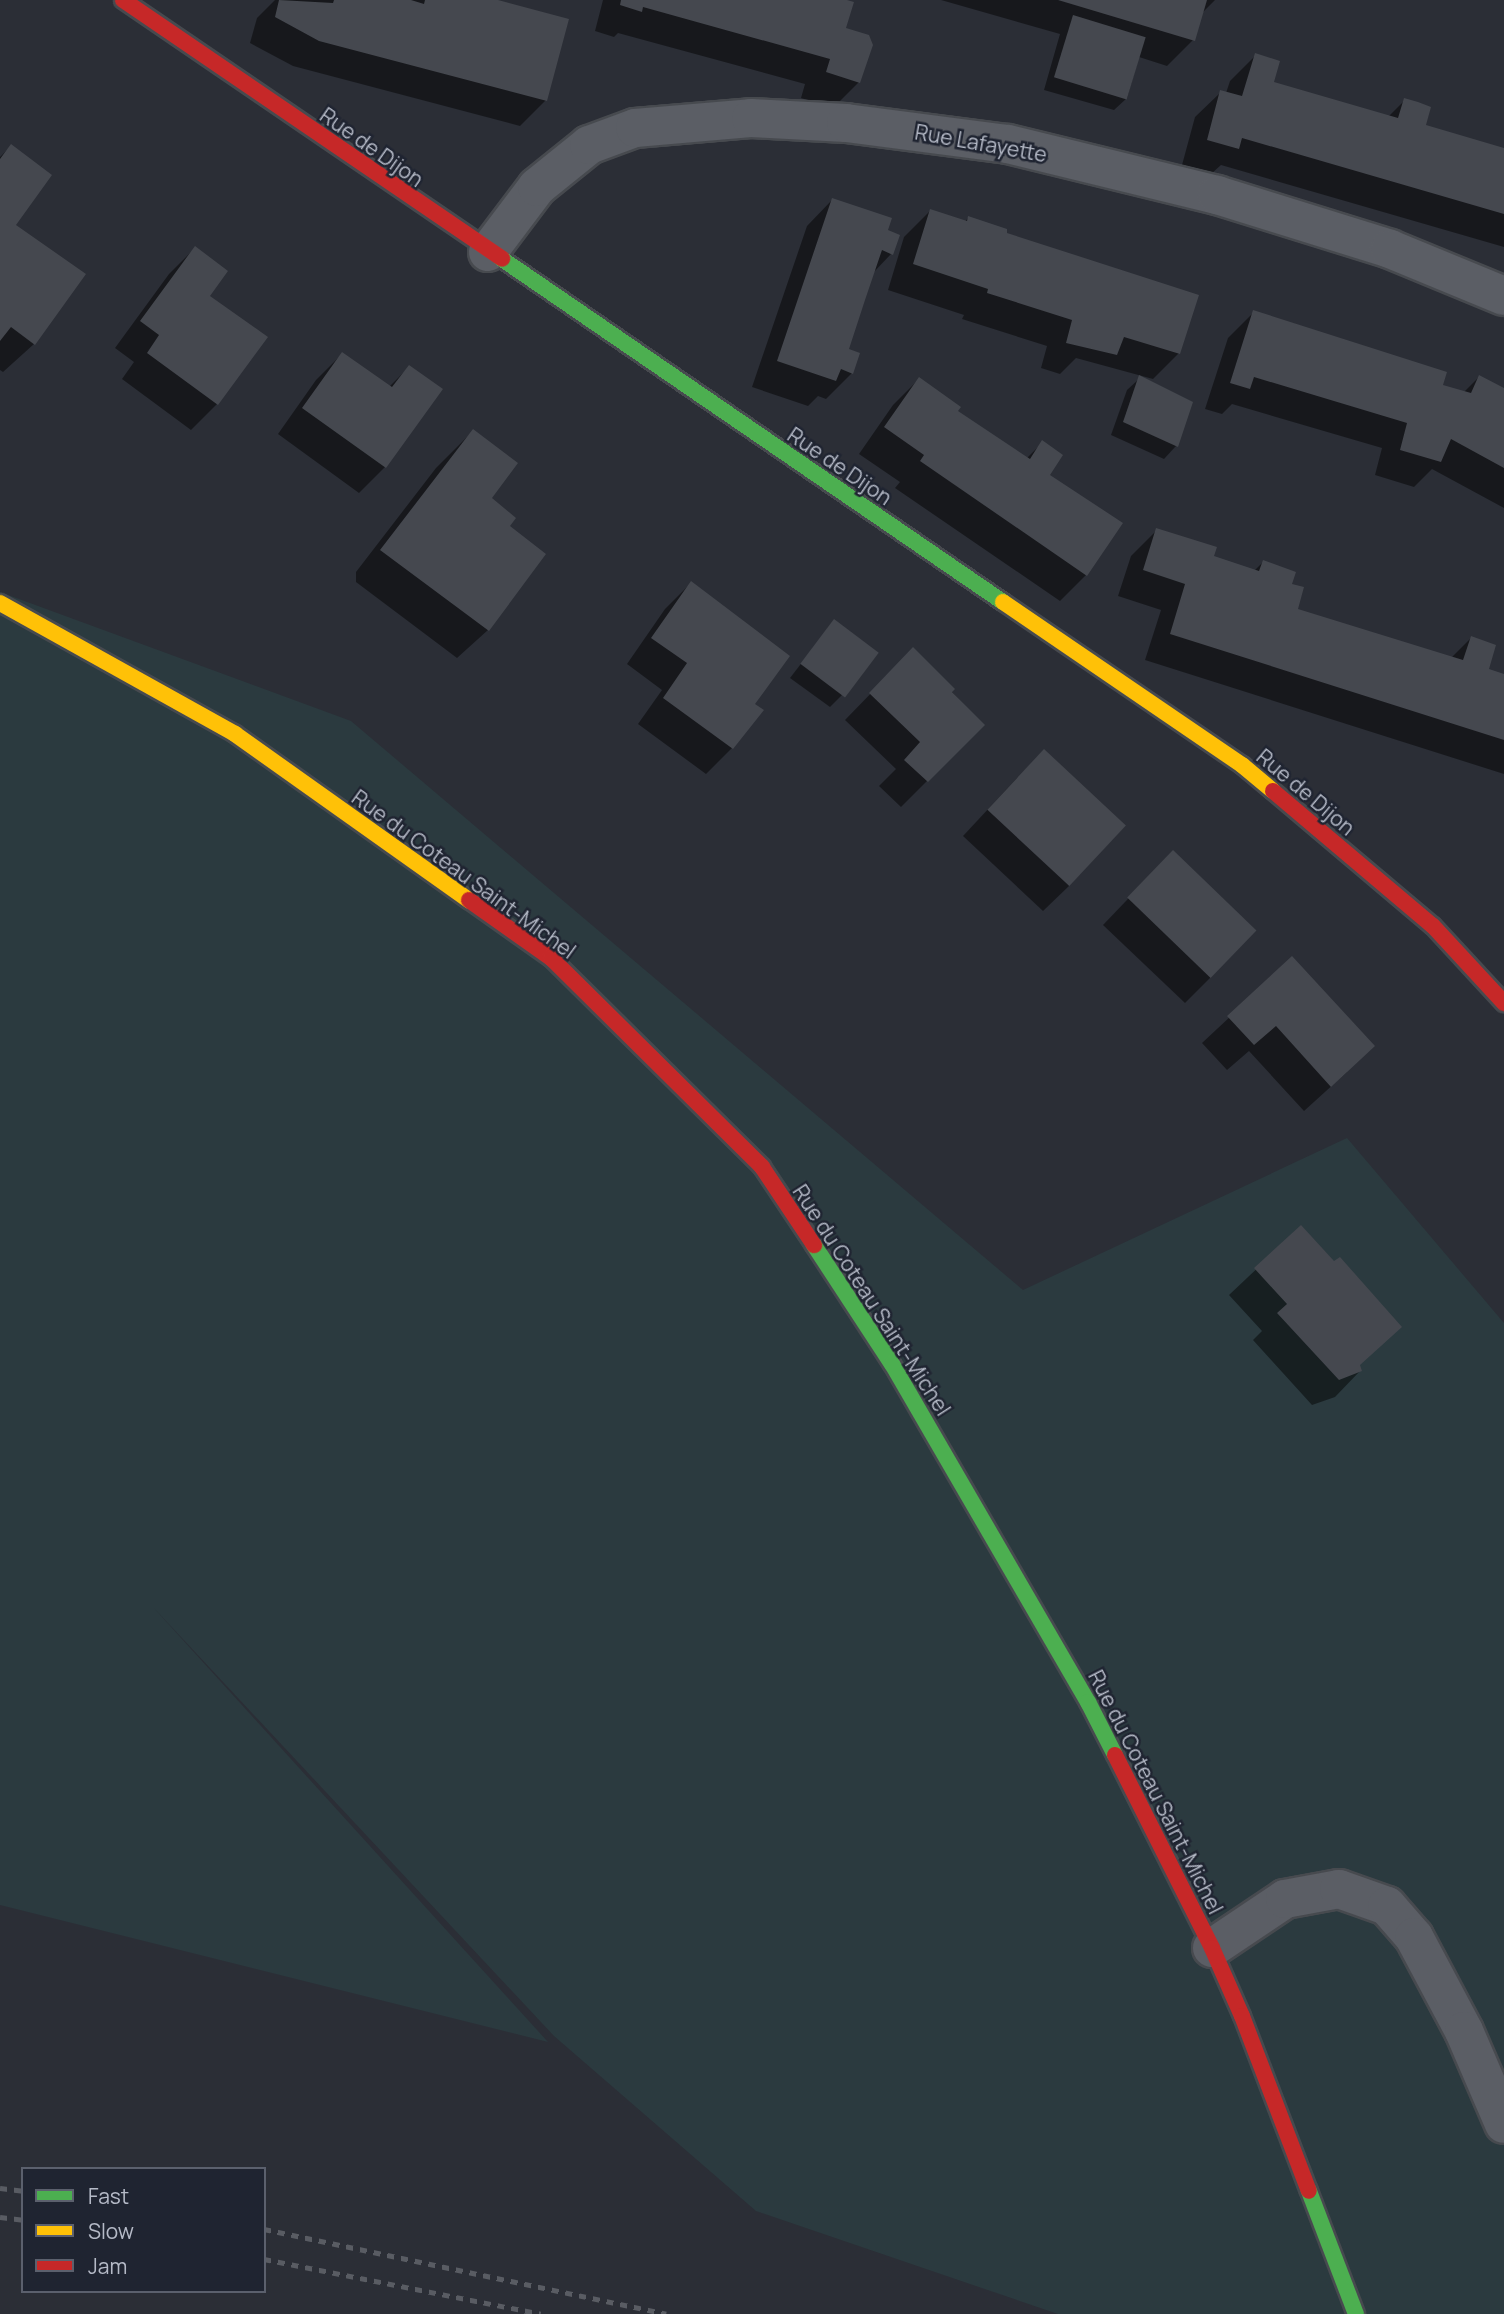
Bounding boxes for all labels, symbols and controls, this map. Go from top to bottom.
street label: Rue de Dijon [316,102,428,192]
street label: Rue Lafayette [913,119,1049,167]
street label: Rue de Dijon [783,422,897,510]
street label: Rue de Dijon [1252,744,1360,840]
street label: Rue du Coteau Saint-Michel [347,784,581,964]
street label: Rue du Coteau Saint-Michel [788,1180,956,1420]
street label: Rue du Coteau Saint-Michel [1083,1666,1229,1918]
legend [21,2167,266,2293]
text: Fast [88,2182,129,2210]
text: Slow [88,2217,134,2245]
text: Jam [88,2252,127,2280]

